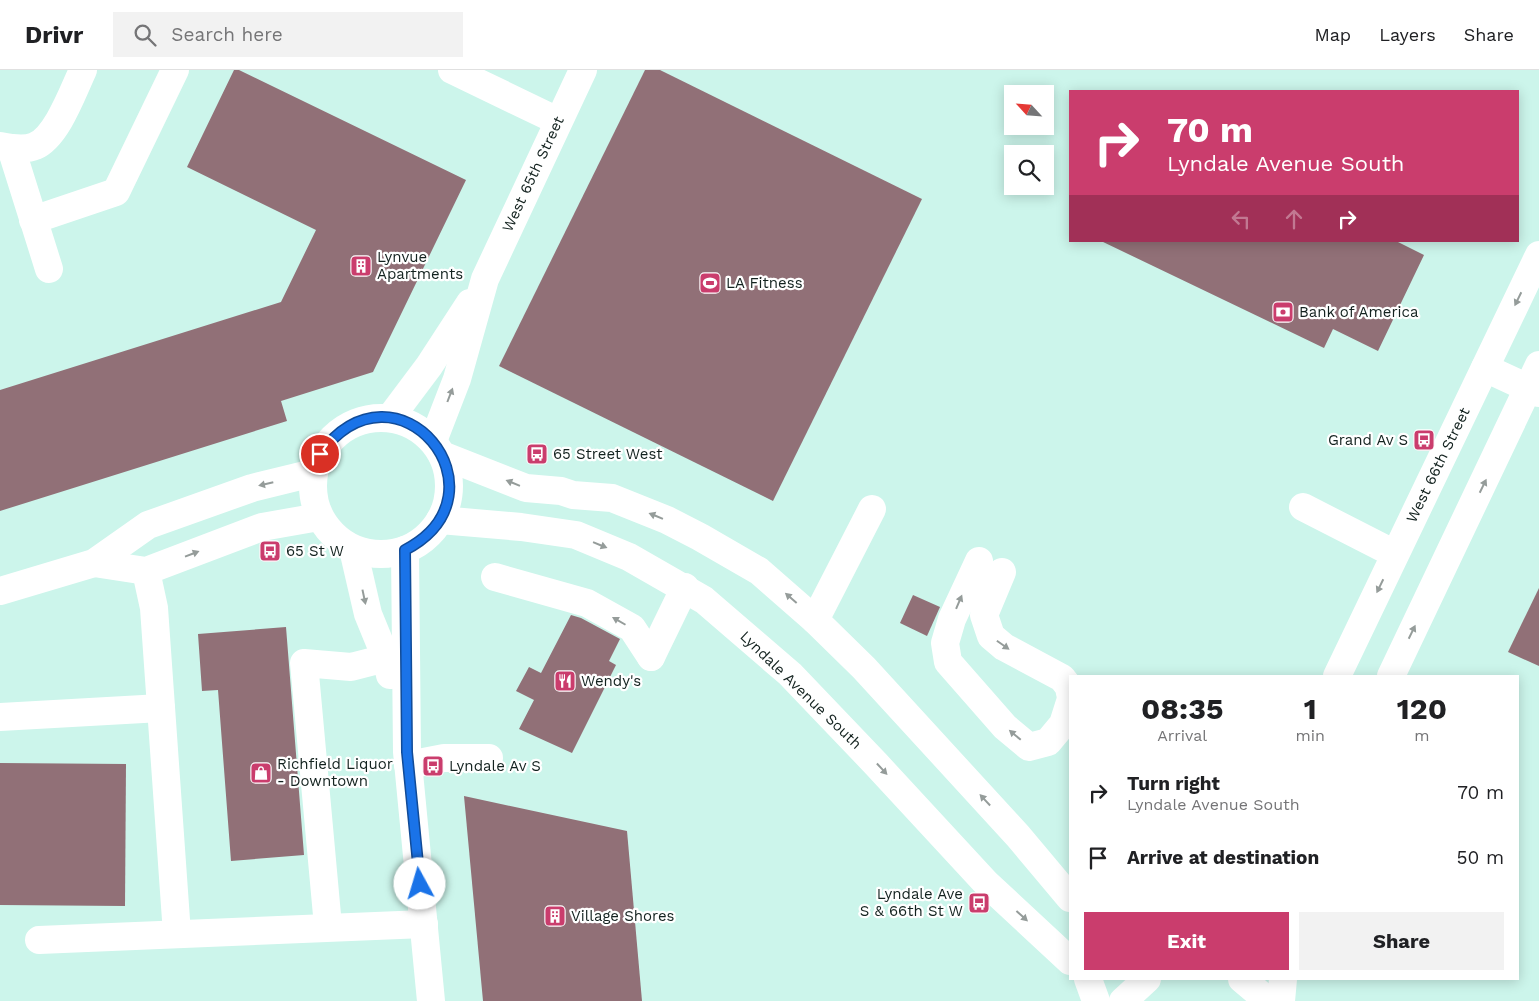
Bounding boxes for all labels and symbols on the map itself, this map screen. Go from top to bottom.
north arrow [1004,85,1054,135]
street label: West 65th Street [498,113,568,235]
place label: Lynvue Apartments [377,248,463,283]
building icon: Lynvue Apartments [349,254,373,278]
sports icon: LA Fitness [698,271,722,295]
place label: LA Fitness [726,274,803,292]
one-way arrow [1514,292,1522,306]
bank icon: Bank of America [1271,300,1295,324]
place label: Bank of America [1299,303,1419,321]
one-way arrow [447,388,455,403]
street label: West 66th Street [1402,404,1474,526]
bus stop icon: Grand Av S [1412,428,1436,452]
place label: Grand Av S [1328,431,1408,449]
pin [299,433,341,475]
bus stop icon: 65 Street West [525,442,549,466]
place label: 65 Street West [553,445,663,463]
one-way arrow [505,479,520,487]
one-way arrow [1479,479,1487,493]
one-way arrow [258,480,273,488]
one-way arrow [648,512,663,520]
bus stop icon: 65 St W [258,539,282,563]
place label: 65 St W [286,542,344,560]
one-way arrow [593,542,608,549]
one-way arrow [185,550,200,558]
one-way arrow [1376,579,1384,593]
one-way arrow [360,589,368,604]
one-way arrow [785,593,798,604]
one-way arrow [956,595,964,609]
one-way arrow [612,617,627,625]
one-way arrow [1409,625,1417,639]
street label: Lyndale Avenue South [737,627,865,753]
one-way arrow [996,640,1010,650]
restaurant icon: Wendy's [553,669,577,693]
place label: Wendy's [581,672,641,690]
one-way arrow [1009,730,1022,741]
bus stop icon: Lyndale Av S [421,754,445,778]
place label: Richfield Liquor - Downtown [277,755,393,790]
place label: Lyndale Av S [449,757,541,775]
shop icon: Richfield Liquor - Downtown [249,761,273,785]
one-way arrow [876,763,888,775]
one-way arrow [979,795,991,807]
position arrow [393,857,445,909]
place label: Lyndale Ave S & 66th St W [860,885,963,920]
bus stop icon: Lyndale Ave S & 66th St W [967,891,991,915]
building icon: Village Shores [543,904,567,928]
place label: Village Shores [571,907,675,925]
one-way arrow [1015,910,1027,922]

